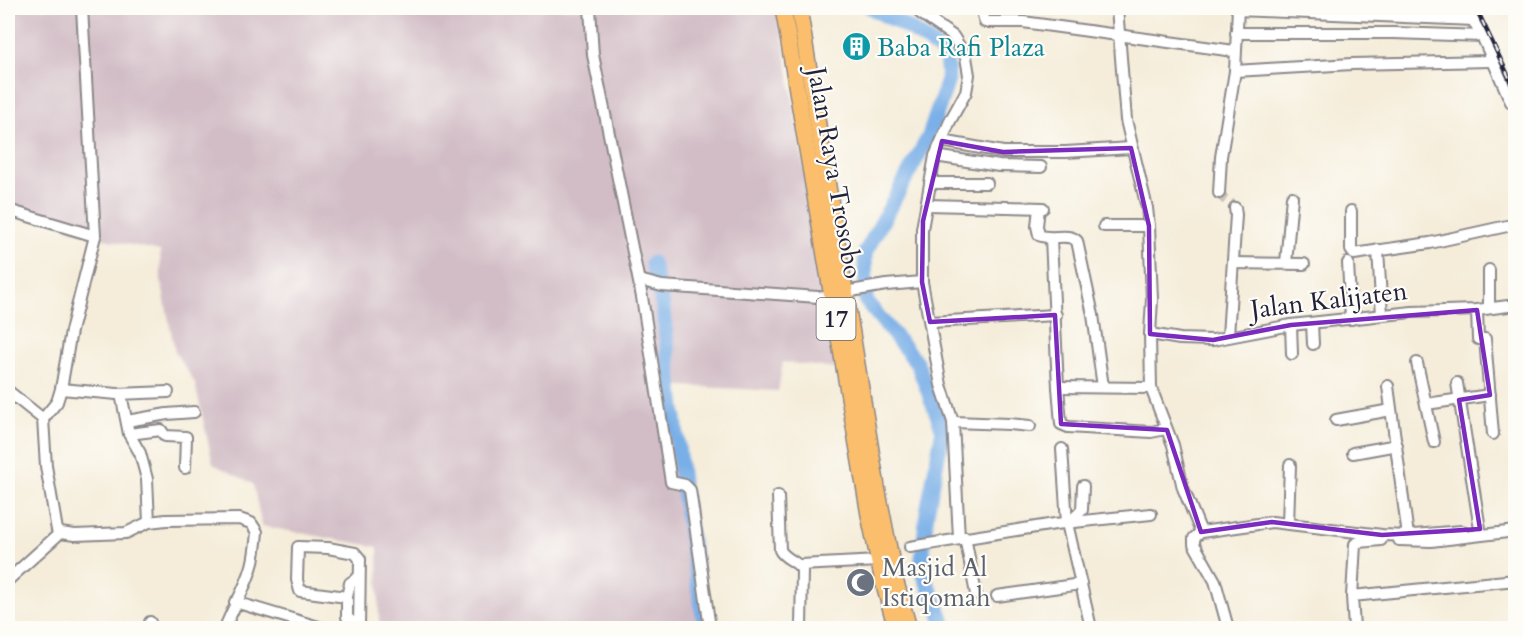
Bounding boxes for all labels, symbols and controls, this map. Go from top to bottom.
place label: Baba Rafi Plaza [877,30,1045,65]
building icon: Baba Rafi Plaza [840,31,872,63]
street label: Jalan Raya Trosobo [798,61,871,282]
street label: Jalan Kalijaten [1245,273,1410,327]
road number: 17 [816,298,856,340]
place label: Masjid Al Istiqomah [882,550,991,615]
mosque icon: Masjid Al Istiqomah [845,566,877,598]

